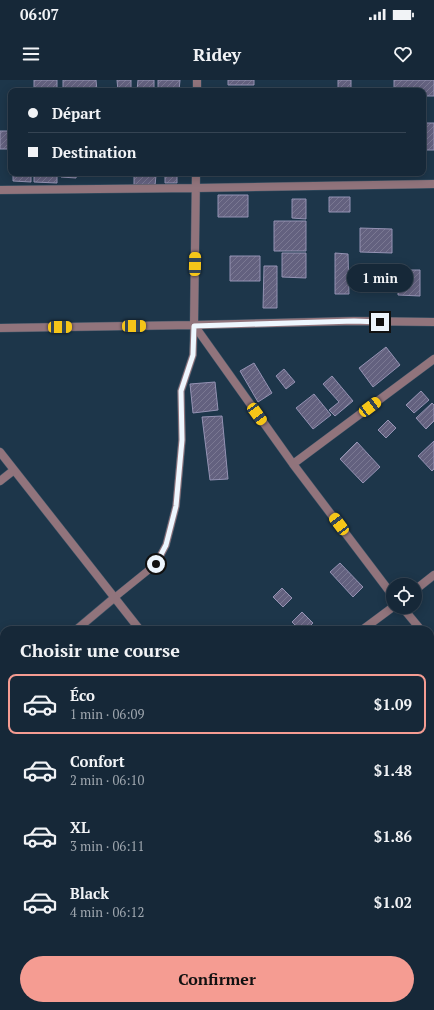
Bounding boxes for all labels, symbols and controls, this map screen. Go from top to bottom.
text: 06:07 [20,4,59,24]
text: Ridey [193,42,241,66]
icon: menu [20,43,42,65]
icon: heart [392,43,414,65]
text: Départ [52,103,101,123]
text: Destination [52,142,136,162]
car [189,252,201,276]
callout: 1 min [347,264,413,292]
text: 1 min [362,269,398,287]
route end [371,313,389,331]
car [122,320,146,332]
car [48,321,72,333]
car [357,395,383,419]
car [245,401,269,427]
car [327,511,351,537]
route start [147,555,165,573]
map controls [386,578,422,614]
button: locate [386,578,422,614]
text: Choisir une course [20,638,180,662]
text: Éco [70,685,95,705]
icon: car [22,686,58,722]
text: $1.09 [374,694,412,714]
text: 1 min · 06:09 [70,705,144,723]
text: Confort [70,751,125,771]
icon: car [22,752,58,788]
text: $1.48 [374,760,412,780]
text: 2 min · 06:10 [70,771,144,789]
text: XL [70,817,90,837]
icon: car [22,818,58,854]
text: $1.86 [374,826,412,846]
text: 3 min · 06:11 [70,837,144,855]
text: Black [70,883,109,903]
icon: car [22,884,58,920]
text: $1.02 [374,892,412,912]
text: 4 min · 06:12 [70,903,144,921]
button: Confirmer [20,956,414,1002]

